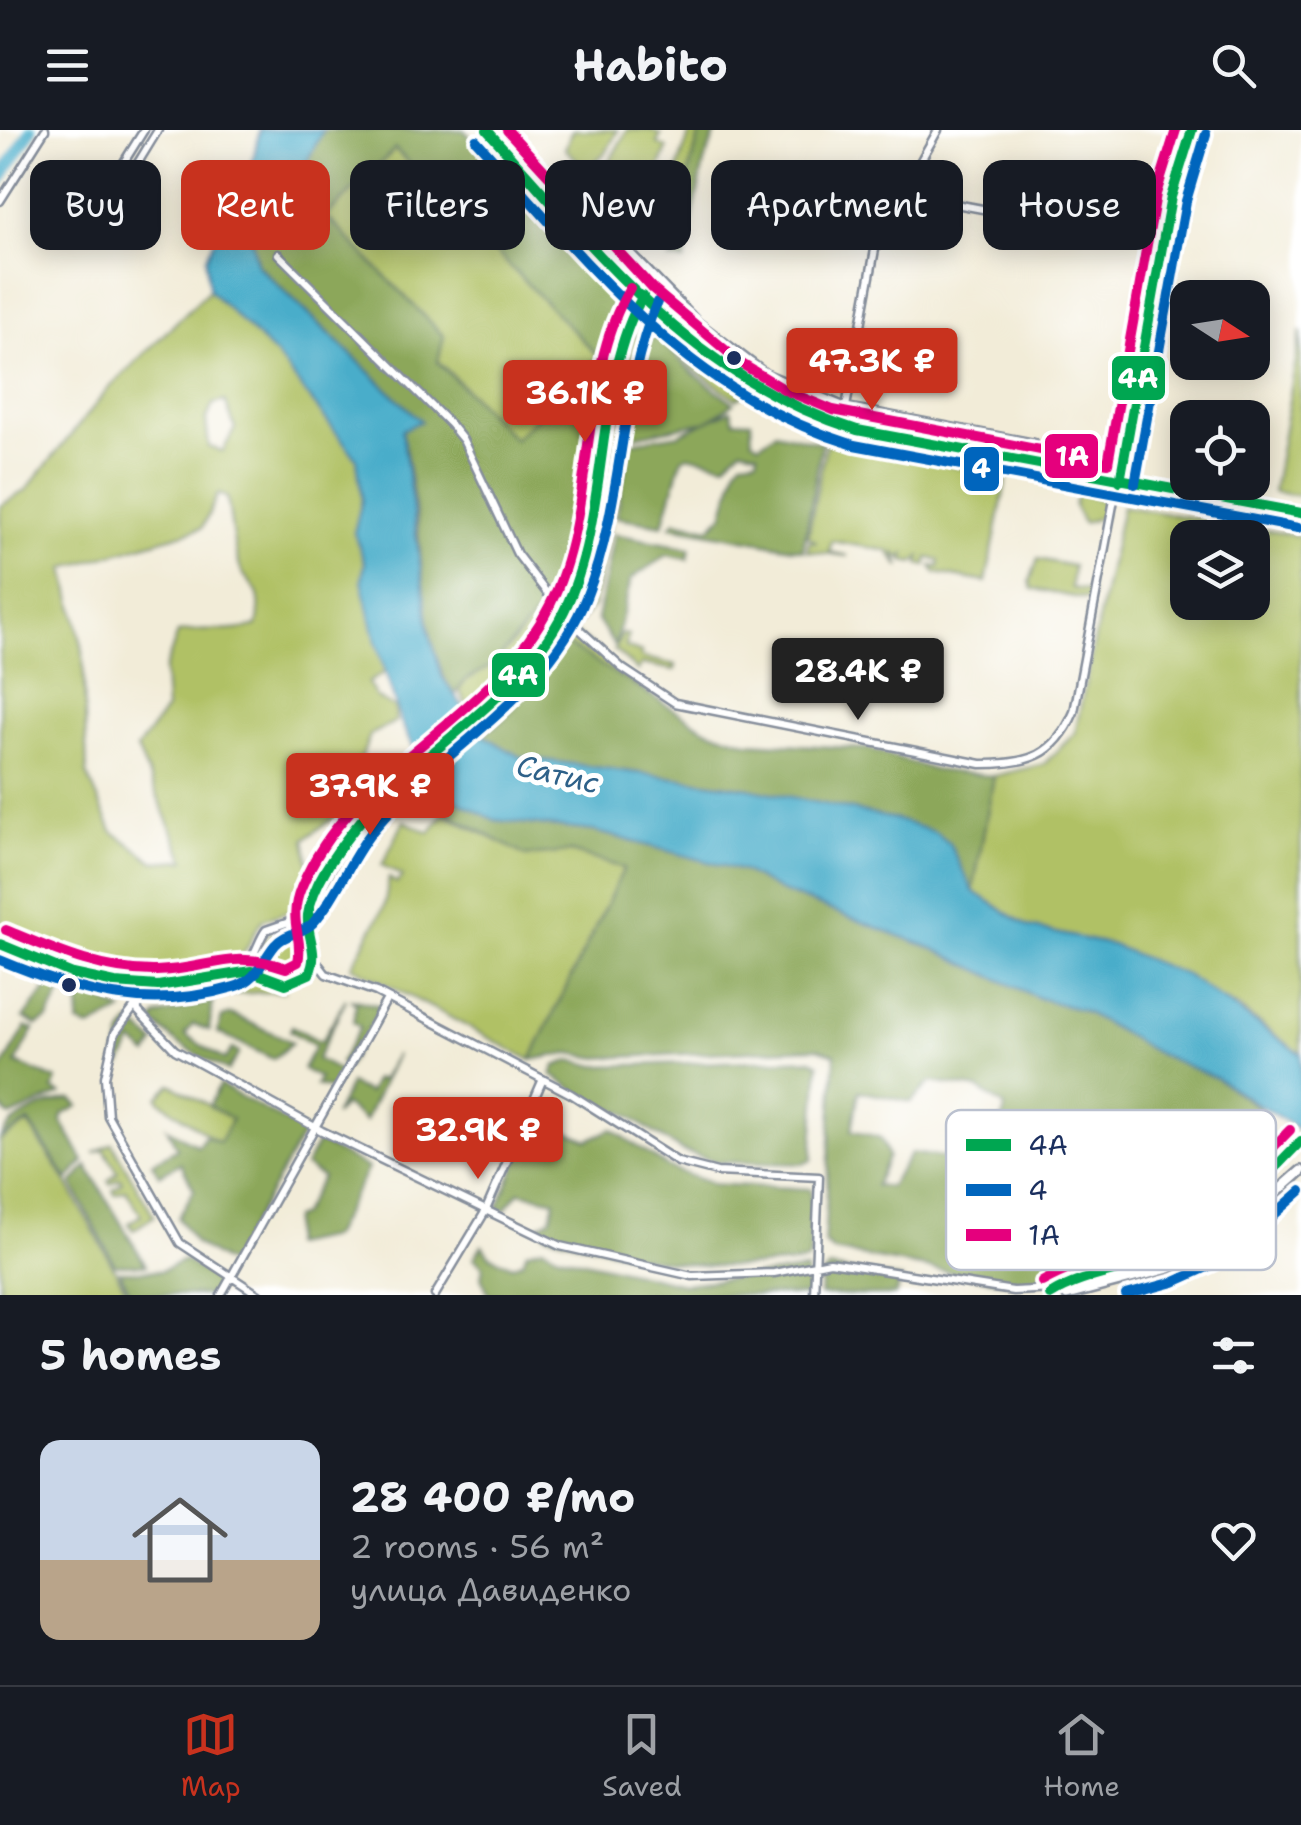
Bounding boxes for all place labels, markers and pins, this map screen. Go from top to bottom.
pin: 47.3K ₽ [780,328,964,413]
unlabelled marker [724,348,744,368]
pin: 36.1K ₽ [493,360,677,445]
pin: 28.4K ₽ [766,638,950,723]
pin: 37.9K ₽ [278,753,462,838]
unlabelled marker [59,975,79,995]
pin: 32.9K ₽ [386,1097,570,1182]

